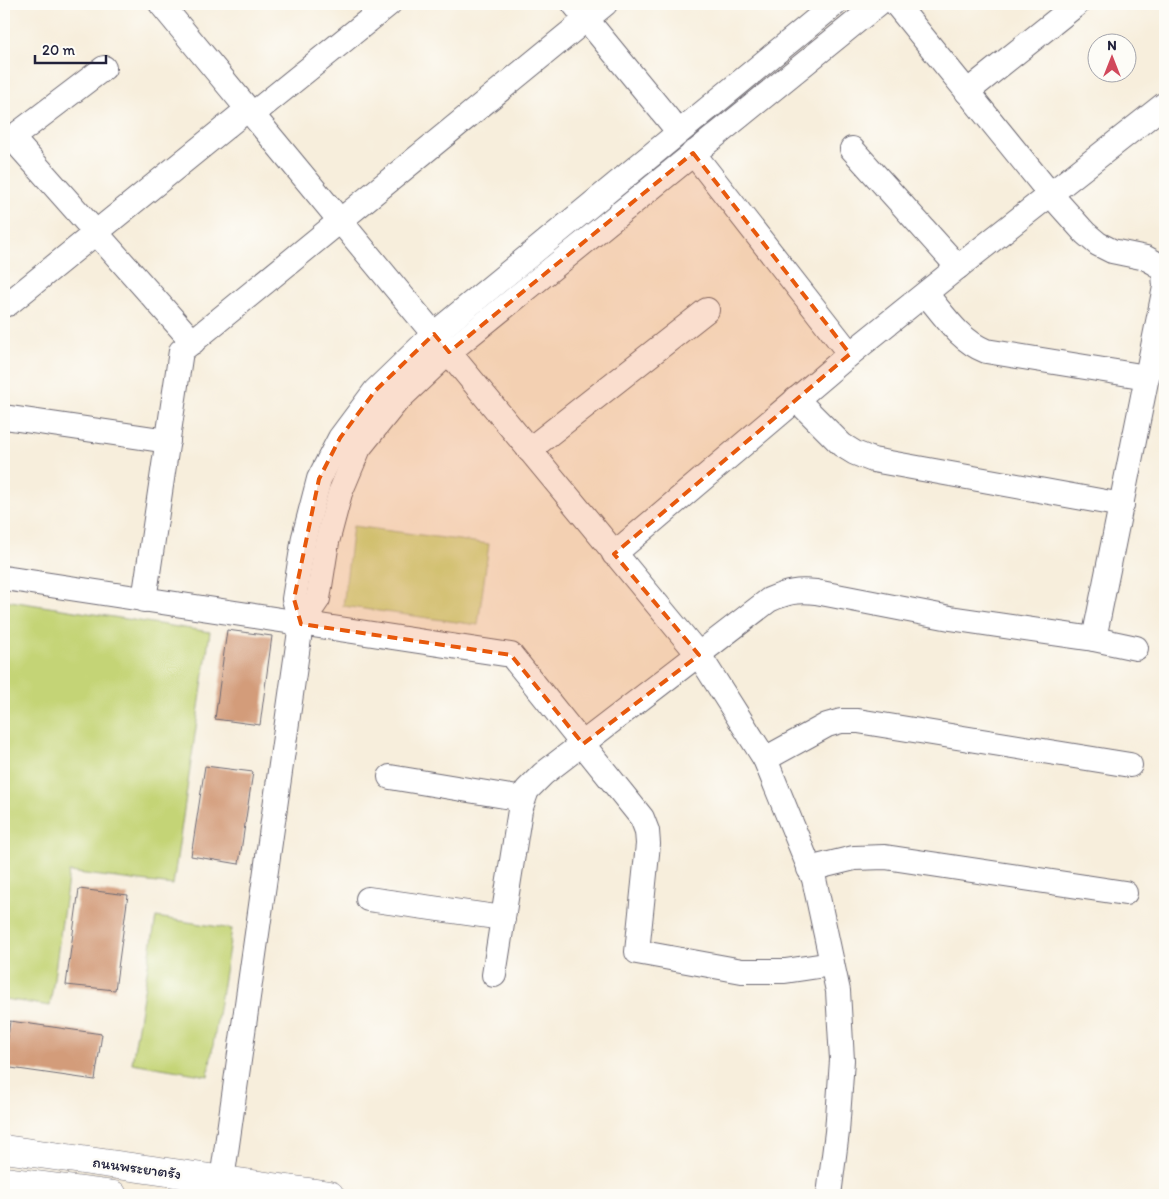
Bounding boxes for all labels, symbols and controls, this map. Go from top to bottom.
scale bar [35,32,106,64]
north arrow [1086,32,1136,82]
text: N [1107,37,1117,54]
text: 20 m [42,41,76,59]
street label: ถนนพระยาตรัง [92,1153,182,1183]

